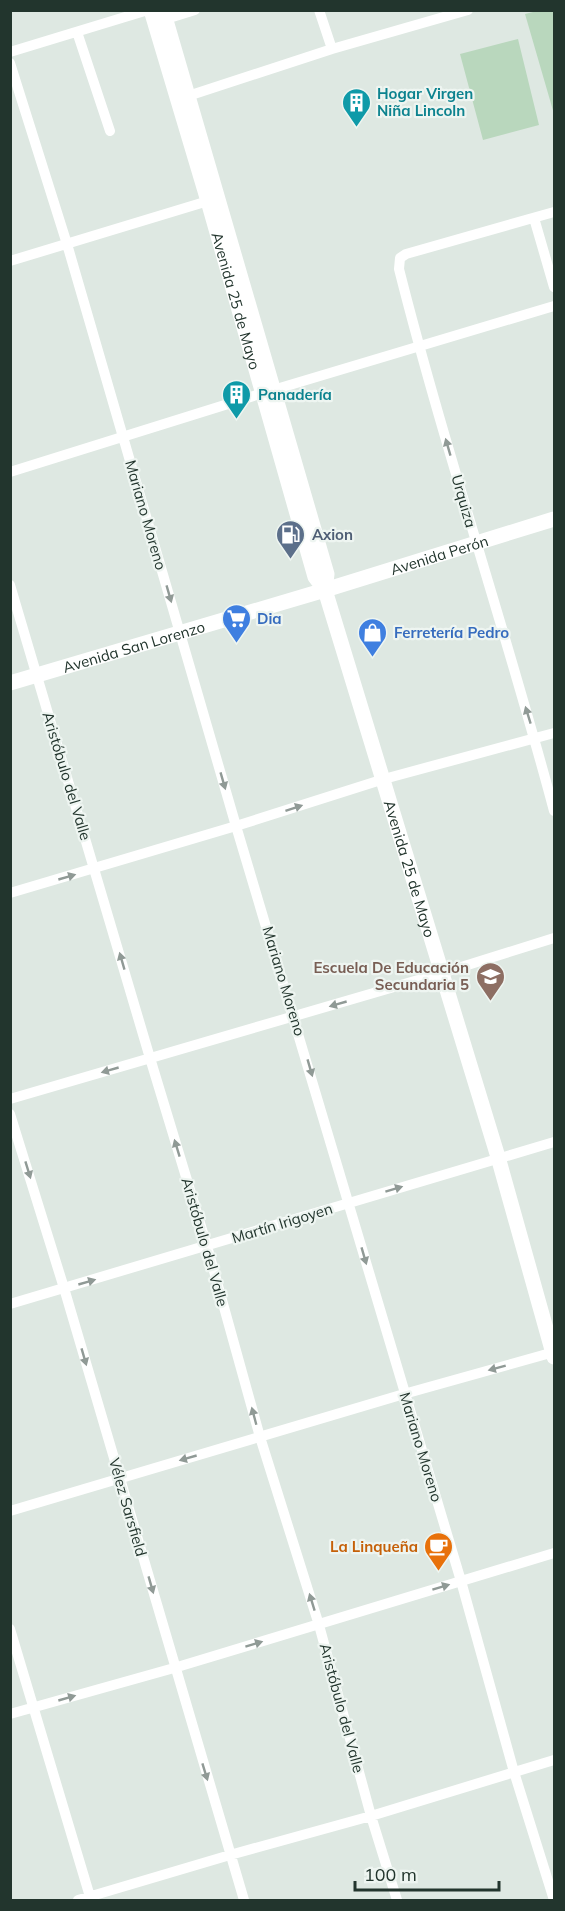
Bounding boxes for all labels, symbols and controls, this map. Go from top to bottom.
place label: Hogar Virgen Niña Lincoln [377,84,473,120]
building icon: Hogar Virgen Niña Lincoln [340,86,372,128]
street label: Avenida 25 de Mayo [208,230,265,372]
building icon: Panadería [221,378,253,420]
place label: Panadería [258,385,332,404]
one-way arrow [443,438,452,456]
street label: Mariano Moreno [121,458,171,572]
street label: Urquiza [447,472,481,530]
fuel station icon: Axion [275,518,307,560]
place label: Axion [312,525,353,544]
street label: Avenida Perón [388,531,490,579]
one-way arrow [165,585,174,603]
supermarket icon: Dia [220,602,252,644]
place label: Dia [257,609,282,628]
shop icon: Ferretería Pedro [357,616,389,658]
street label: Avenida San Lorenzo [60,617,207,676]
place label: Ferretería Pedro [394,623,509,642]
one-way arrow [523,705,532,723]
street label: Aristóbulo del Valle [38,709,96,843]
one-way arrow [219,772,228,790]
street label: Avenida 25 de Mayo [380,798,440,939]
one-way arrow [285,803,303,812]
one-way arrow [58,872,76,881]
street label: Mariano Moreno [258,924,310,1038]
one-way arrow [116,952,126,970]
place label: Escuela De Educación Secundaria 5 [313,958,469,994]
school or university icon: Escuela De Educación Secundaria 5 [474,960,506,1002]
one-way arrow [329,999,347,1009]
one-way arrow [306,1060,315,1078]
one-way arrow [101,1066,119,1075]
one-way arrow [172,1138,181,1156]
one-way arrow [24,1161,33,1179]
street label: Aristóbulo del Valle [177,1175,233,1309]
one-way arrow [385,1184,403,1193]
street label: Martín Irigoyen [229,1199,335,1247]
one-way arrow [360,1247,369,1265]
one-way arrow [78,1277,96,1286]
one-way arrow [80,1348,90,1366]
one-way arrow [488,1364,506,1373]
street label: Mariano Moreno [395,1390,447,1504]
one-way arrow [249,1406,258,1424]
one-way arrow [179,1454,197,1463]
street label: Vélez Sarsfield [105,1456,151,1558]
cafe icon: La Linqueña [423,1530,455,1572]
place label: La Linqueña [330,1537,418,1556]
one-way arrow [146,1575,156,1594]
one-way arrow [432,1582,450,1591]
one-way arrow [307,1593,316,1611]
one-way arrow [245,1639,263,1648]
street label: Aristóbulo del Valle [316,1641,368,1775]
one-way arrow [58,1693,76,1702]
one-way arrow [201,1763,210,1781]
scale bar [355,1854,499,1892]
text: 100 m [364,1863,417,1886]

